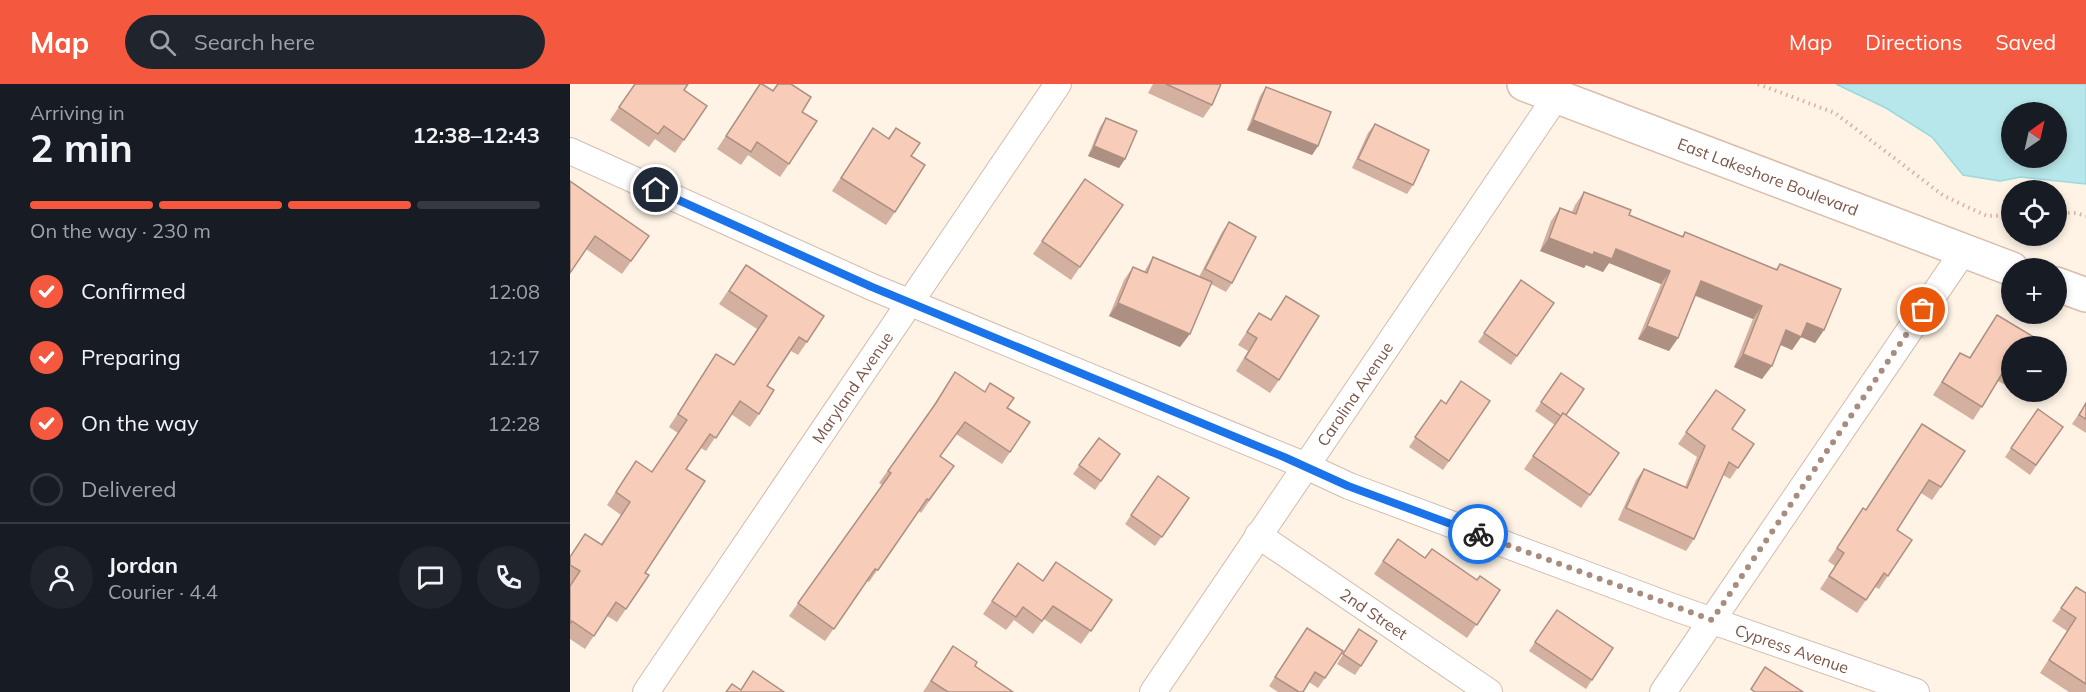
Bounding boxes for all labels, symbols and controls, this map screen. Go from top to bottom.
search box [125,15,545,69]
text: Map [30,25,89,60]
icon: search [146,26,179,59]
text: Search here [194,28,315,56]
text: Map [1789,29,1832,55]
text: Directions [1865,29,1962,55]
text: Saved [1995,29,2056,55]
text: Arriving in [30,100,125,125]
north arrow [2001,102,2067,168]
map controls [2001,102,2067,402]
text: 12:38–12:43 [412,121,540,149]
text: 2 min [30,123,133,172]
street label: East Lakeshore Boulevard [1675,133,1861,220]
pin [630,164,681,215]
icon: home [639,173,672,206]
button: locate [2001,180,2067,246]
text: On the way · 230 m [30,218,211,243]
button: + [2001,258,2067,324]
icon: check [30,275,63,308]
text: Confirmed [81,277,186,305]
text: 12:08 [487,279,540,304]
pin [1897,284,1948,335]
icon: bag [1906,293,1939,326]
street label: Maryland Avenue [808,328,897,447]
button: − [2001,336,2067,402]
street label: Carolina Avenue [1312,338,1397,450]
icon: check [30,341,63,374]
text: Preparing [81,343,181,371]
text: 12:17 [487,345,540,370]
icon: check [30,407,63,440]
text: On the way [81,409,199,437]
text: 12:28 [487,411,540,436]
text: Delivered [81,475,176,503]
courier [1448,504,1508,564]
icon: bike [1462,518,1495,551]
button: person [30,546,93,609]
button: chat [399,546,462,609]
button: phone [477,546,540,609]
text: Jordan [108,551,178,579]
text: Courier · 4.4 [108,579,218,604]
street label: 2nd Street [1336,584,1412,644]
street label: Cypress Avenue [1733,620,1851,678]

